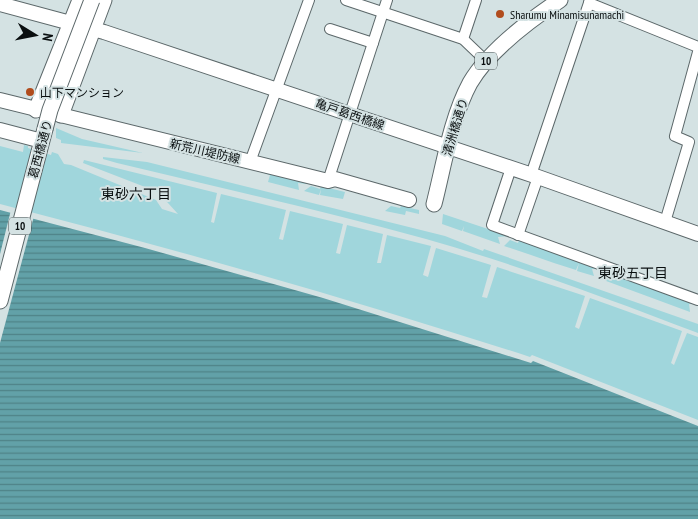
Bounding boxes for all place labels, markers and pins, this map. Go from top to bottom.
place label: Sharumu Minamisunamachi [510,7,624,22]
marker: Sharumu Minamisunamachi [494,8,506,20]
place label: 山下マンション [40,85,124,100]
marker: 山下マンション [24,86,36,98]

